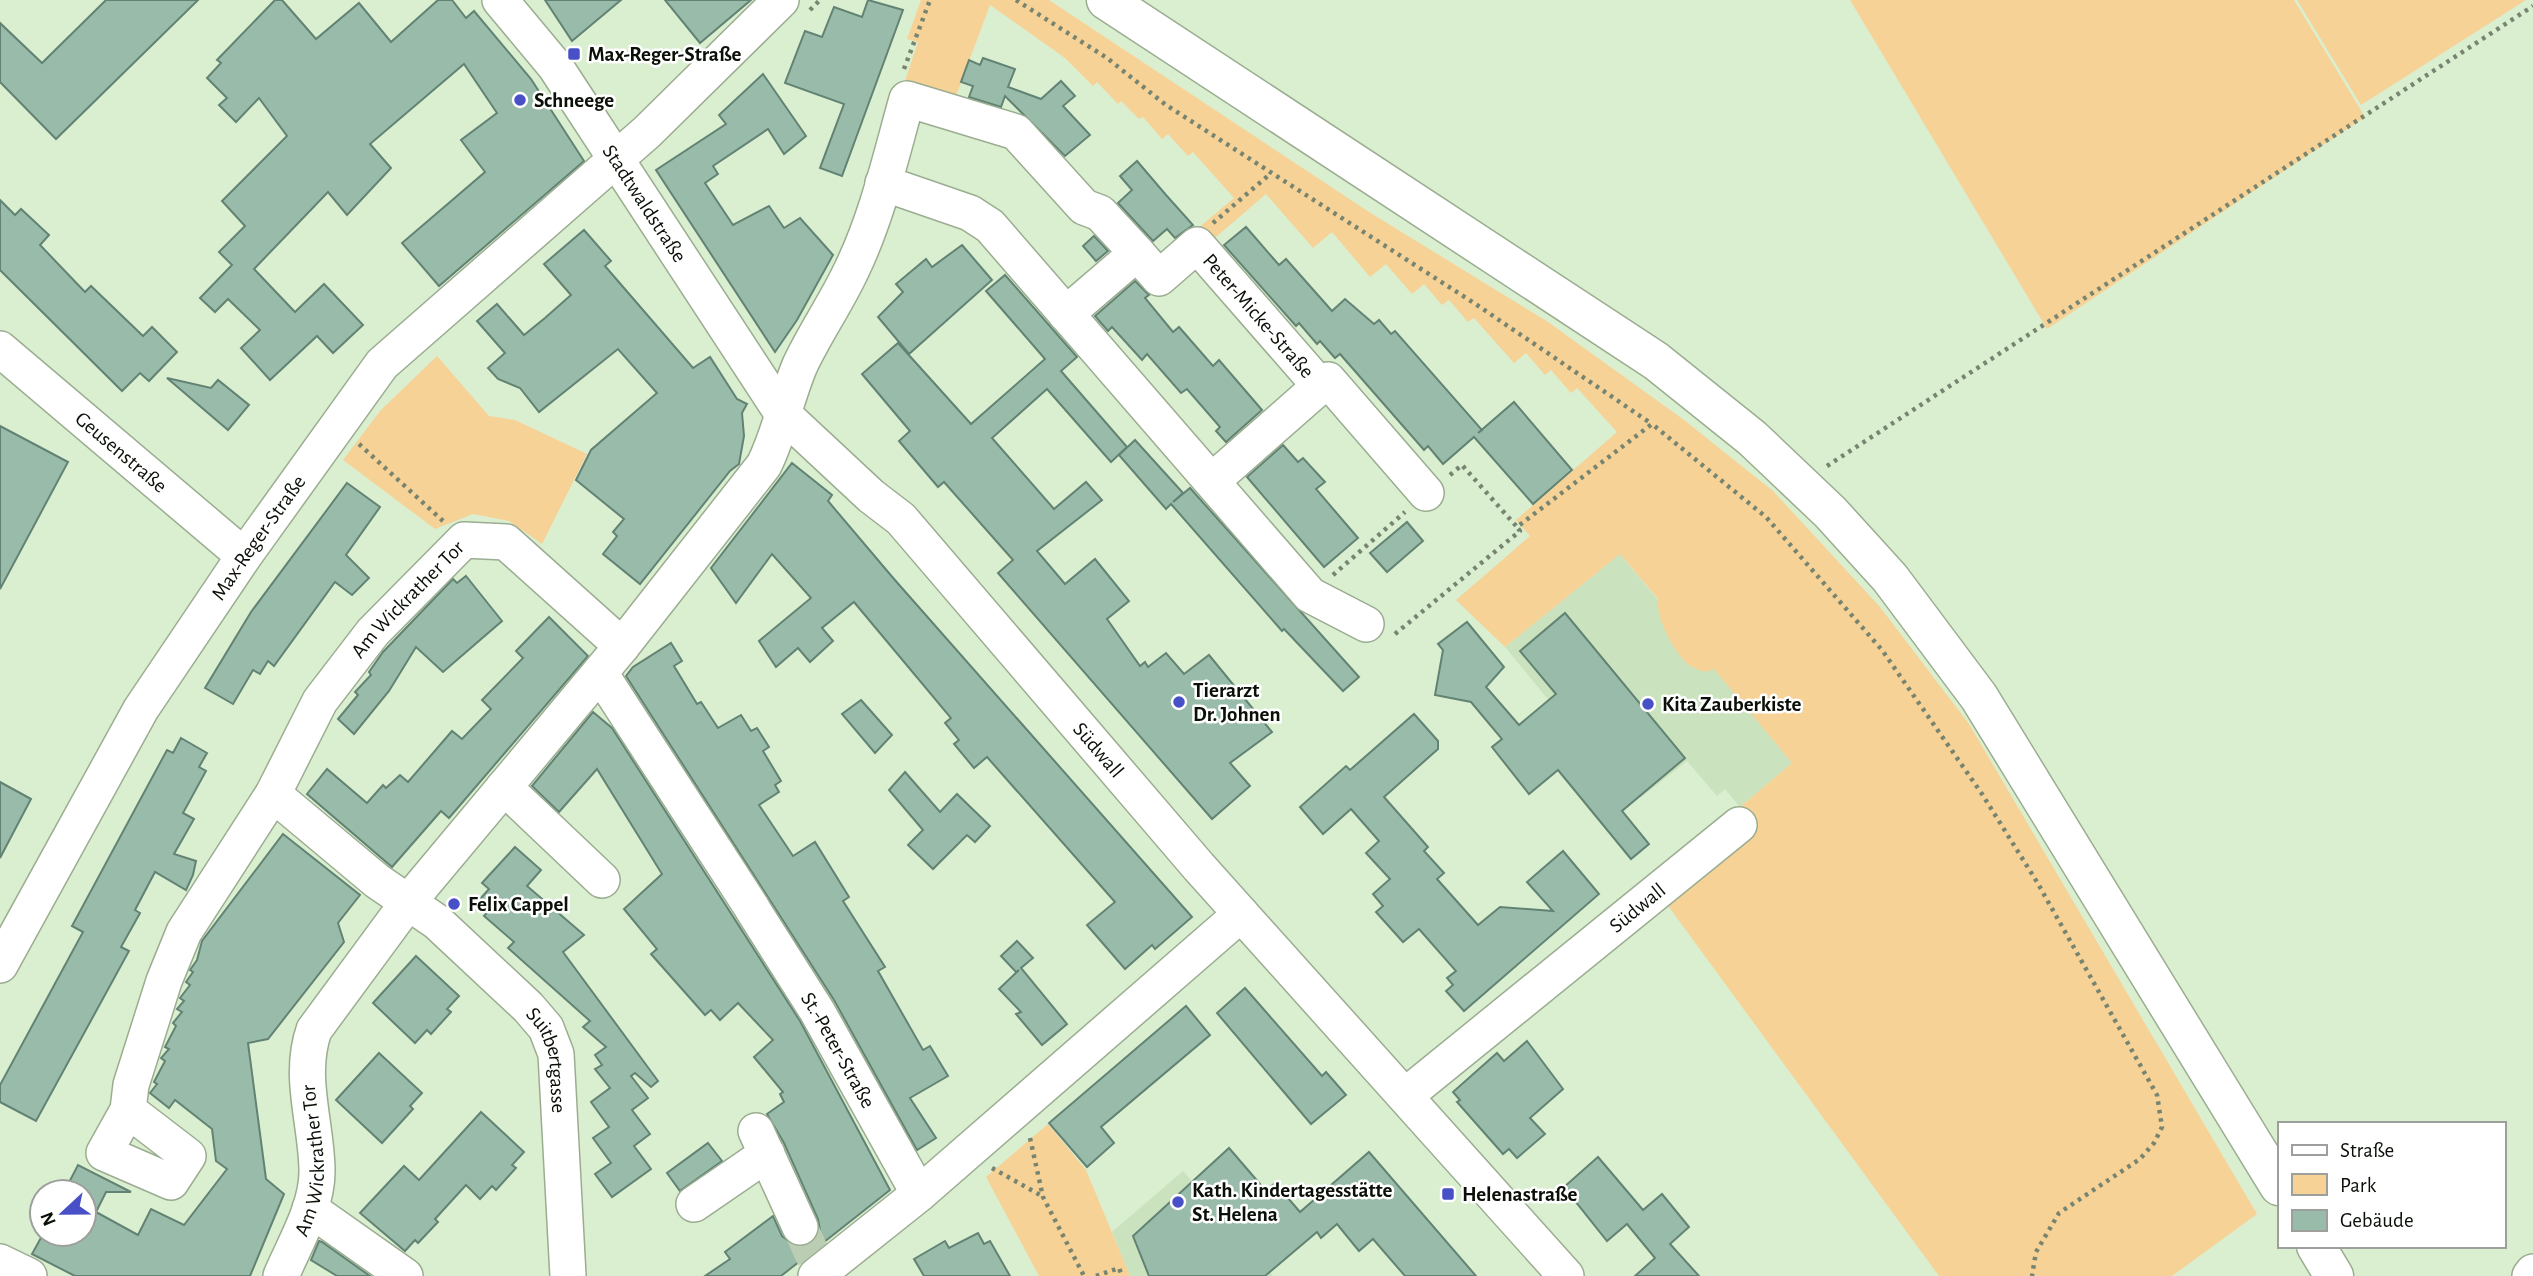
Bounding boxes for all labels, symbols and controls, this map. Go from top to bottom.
place label: Max-Reger-Straße [588,44,742,65]
marker: Max-Reger-Straße [566,46,582,62]
place label: Schneege [534,90,614,111]
marker: Schneege [512,92,528,108]
street label: Stadtwaldstraße [599,141,691,266]
street label: Peter-Micke-Straße [1199,250,1318,382]
street label: Geusenstraße [71,407,171,496]
street label: Max-Reger-Straße [207,471,309,604]
street label: Am Wickrather Tor [347,536,468,662]
place label: Tierarzt Dr. Johnen [1193,680,1281,725]
marker: Tierarzt Dr. Johnen [1171,694,1187,710]
place label: Kita Zauberkiste [1662,694,1802,715]
marker: Kita Zauberkiste [1640,696,1656,712]
street label: Südwall [1069,718,1128,782]
street label: Südwall [1605,879,1669,936]
place label: Felix Cappel [468,894,569,915]
marker: Felix Cappel [446,896,462,912]
street label: St.-Peter-Straße [797,988,879,1111]
street label: Suitbertgasse [522,1003,570,1114]
street label: Am Wickrather Tor [290,1084,328,1239]
legend [2278,1122,2505,1248]
text: Straße [2340,1140,2394,1161]
text: Park [2340,1175,2377,1196]
north arrow [28,1178,98,1248]
place label: Kath. Kindertagesstätte St. Helena [1192,1180,1393,1225]
place label: Helenastraße [1462,1184,1578,1205]
marker: Helenastraße [1440,1186,1456,1202]
marker: Kath. Kindertagesstätte St. Helena [1170,1194,1186,1210]
text: N [37,1209,60,1228]
text: Gebäude [2340,1210,2414,1231]

